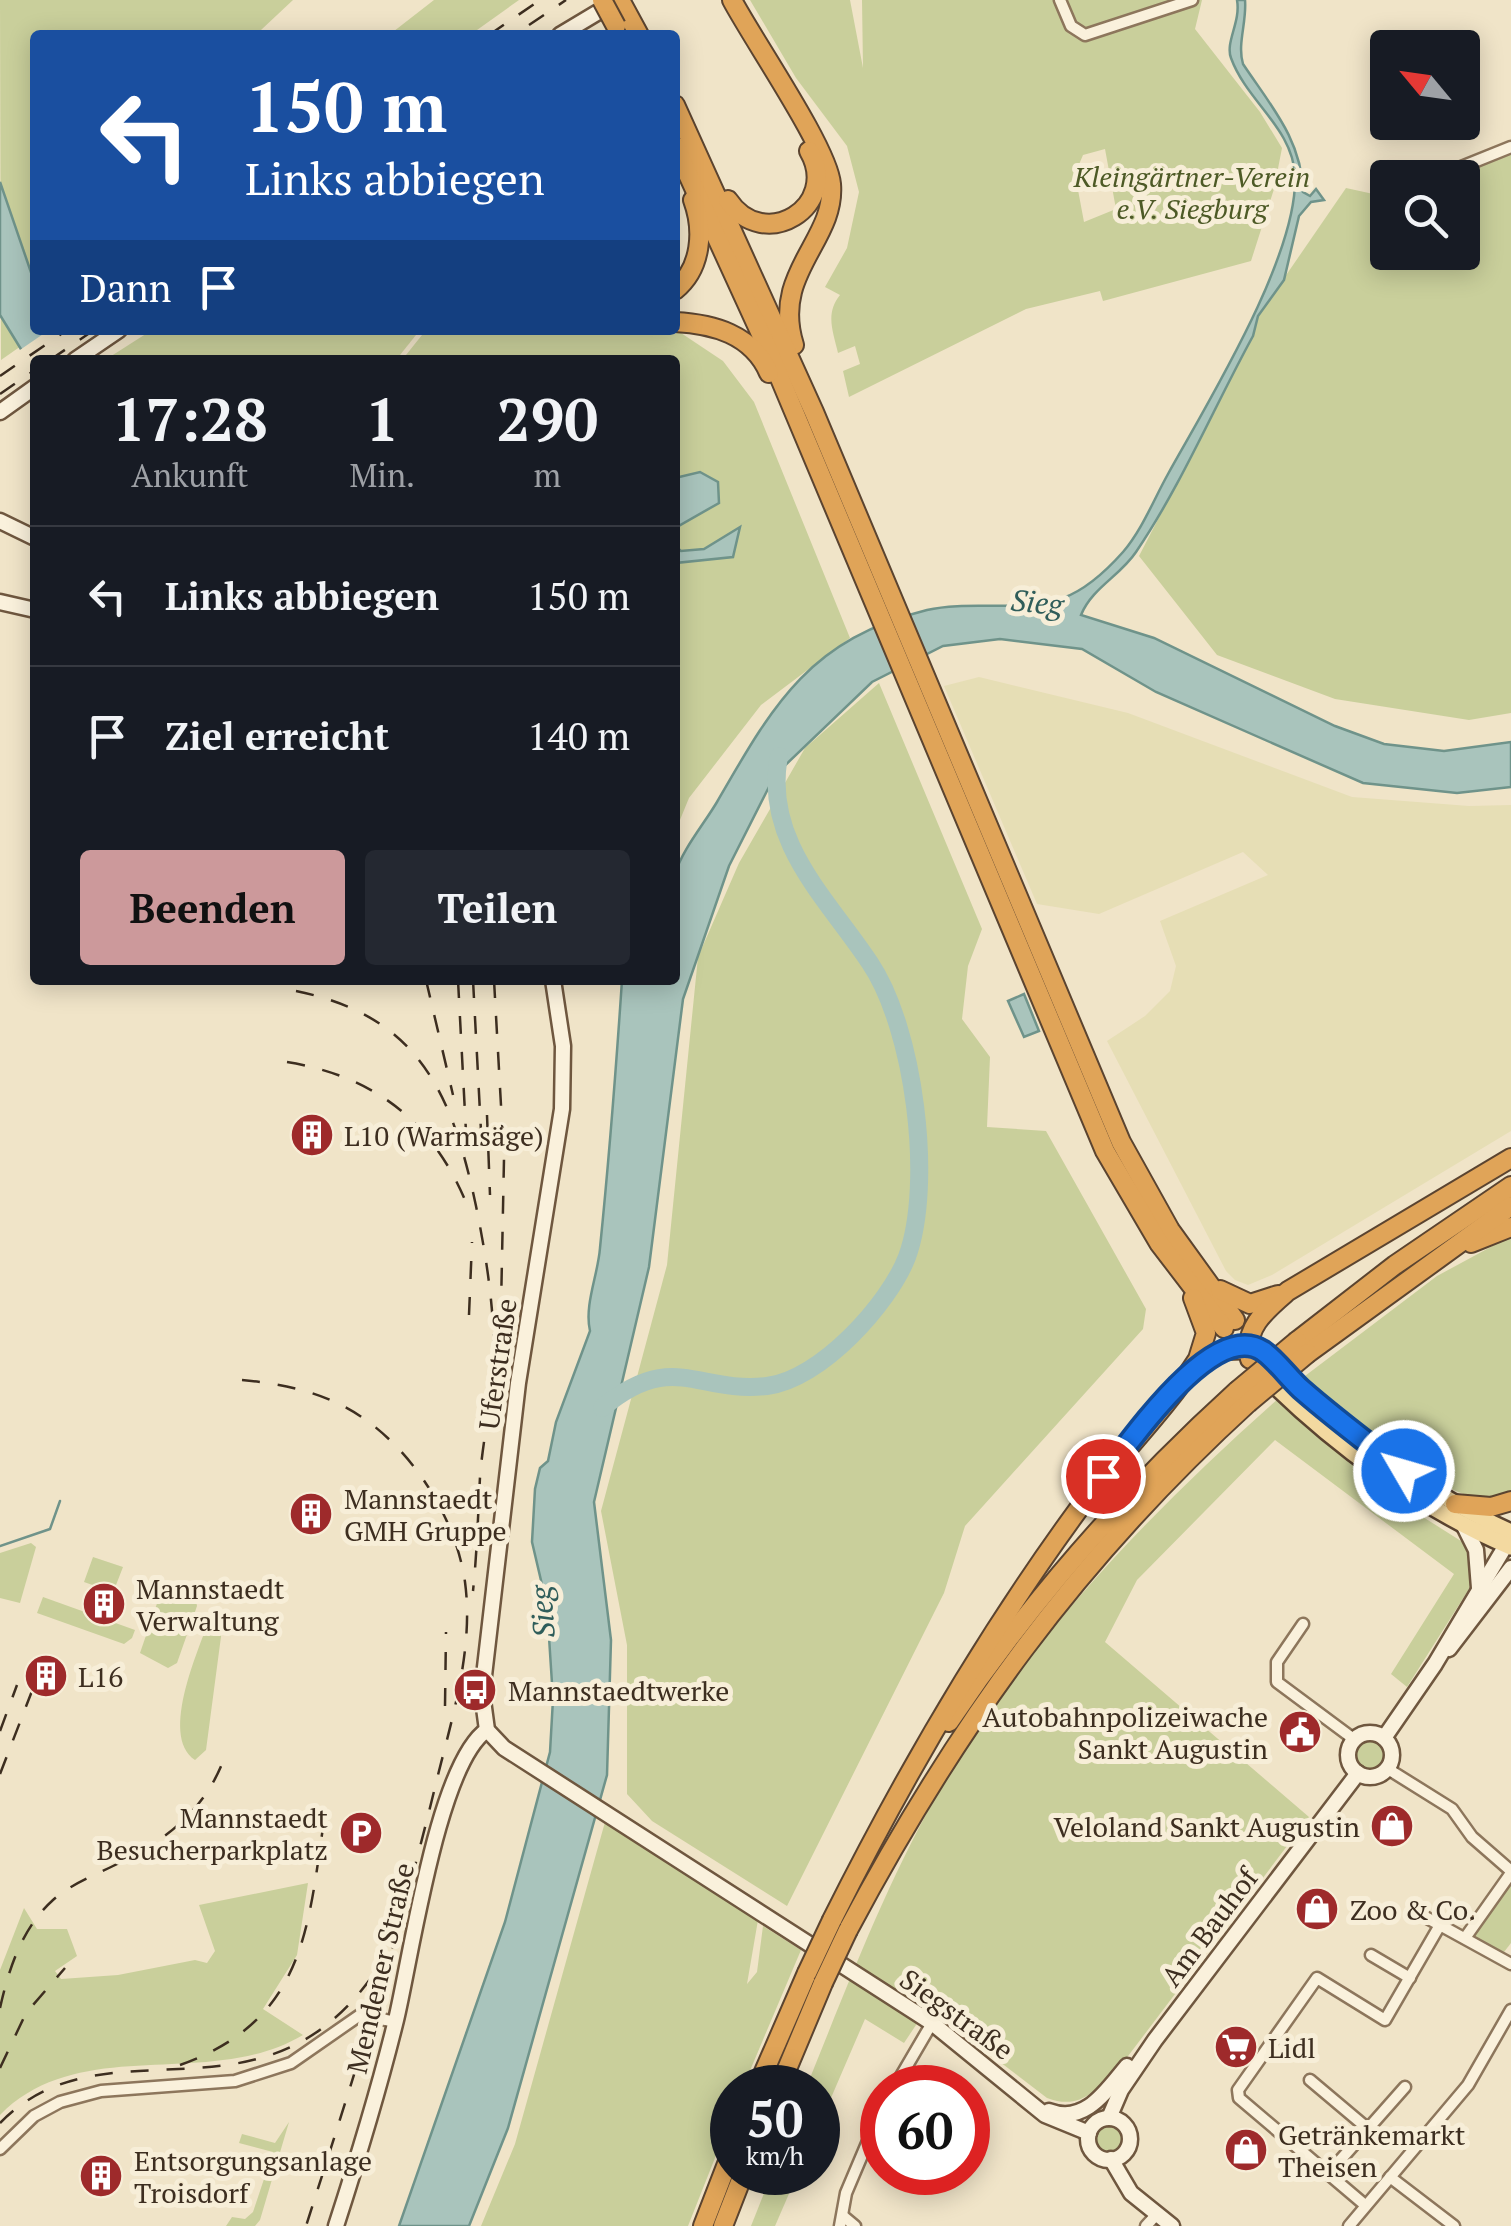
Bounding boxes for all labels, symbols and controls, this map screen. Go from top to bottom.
north arrow [1370,30,1480,140]
map controls [1370,30,1480,270]
text: 150 m [245,59,447,152]
icon: left [80,70,210,200]
text: Links abbiegen [245,148,545,208]
park label: Kleingärtner-Verein e.V. Siegburg [1073,158,1310,227]
button: search [1370,160,1480,270]
icon: arrive [191,260,246,315]
text: Dann [80,263,171,313]
text: 17:28 [112,379,268,458]
text: 1 [365,379,399,458]
text: 290 [497,379,598,458]
text: Ankunft [131,454,248,496]
text: Min. [350,454,415,496]
text: m [534,454,561,496]
icon: left [80,569,135,624]
text: Links abbiegen [165,571,439,621]
text: 150 m [527,571,630,621]
water label: Sieg [1009,579,1067,625]
icon: arrive [80,709,135,764]
text: Ziel erreicht [165,711,389,761]
text: 140 m [527,711,630,761]
button: Beenden [80,850,345,965]
button: Teilen [365,850,630,965]
building icon: L10 (Warmsäge) [289,1112,335,1158]
place label: L10 (Warmsäge) [344,1117,544,1154]
street label: Uferstraße [469,1296,525,1432]
position arrow [1352,1419,1456,1523]
pin [1061,1434,1146,1519]
icon: arrive [1076,1449,1131,1504]
place label: Mannstaedt GMH Gruppe [344,1480,507,1549]
building icon: Mannstaedt GMH Gruppe [288,1491,334,1537]
place label: Mannstaedt Verwaltung [136,1570,285,1639]
building icon: Mannstaedt Verwaltung [81,1581,127,1627]
water label: Sieg [520,1582,564,1640]
building icon: L16 [23,1653,69,1699]
place label: L16 [78,1658,123,1695]
bus stop icon: Mannstaedtwerke [452,1667,498,1713]
place label: Mannstaedtwerke [508,1672,729,1709]
place label: Autobahnpolizeiwache Sankt Augustin [982,1698,1268,1767]
public building icon: Autobahnpolizeiwache Sankt Augustin [1277,1709,1323,1755]
place label: Mannstaedt Besucherparkplatz [97,1799,329,1868]
shop icon: Veloland Sankt Augustin [1369,1803,1415,1849]
place label: Veloland Sankt Augustin [1053,1808,1360,1845]
parking icon: Mannstaedt Besucherparkplatz [338,1810,384,1856]
street label: Am Bauhof [1152,1858,1267,1994]
street label: Mendener Straße [338,1859,422,2077]
shop icon: Zoo & Co. [1294,1886,1340,1932]
place label: Zoo & Co. [1350,1891,1476,1928]
street label: Siegstraße [893,1960,1021,2068]
supermarket icon: Lidl [1213,2024,1259,2070]
place label: Lidl [1268,2029,1316,2066]
speed limit sign: 60 [860,2065,990,2195]
text: 50 [747,2085,803,2151]
place label: Getränkemarkt Theisen [1278,2116,1466,2185]
shop icon: Getränkemarkt Theisen [1223,2127,1269,2173]
text: km/h [746,2139,804,2172]
place label: Entsorgungsanlage Troisdorf [134,2142,372,2211]
building icon: Entsorgungsanlage Troisdorf [78,2153,124,2199]

